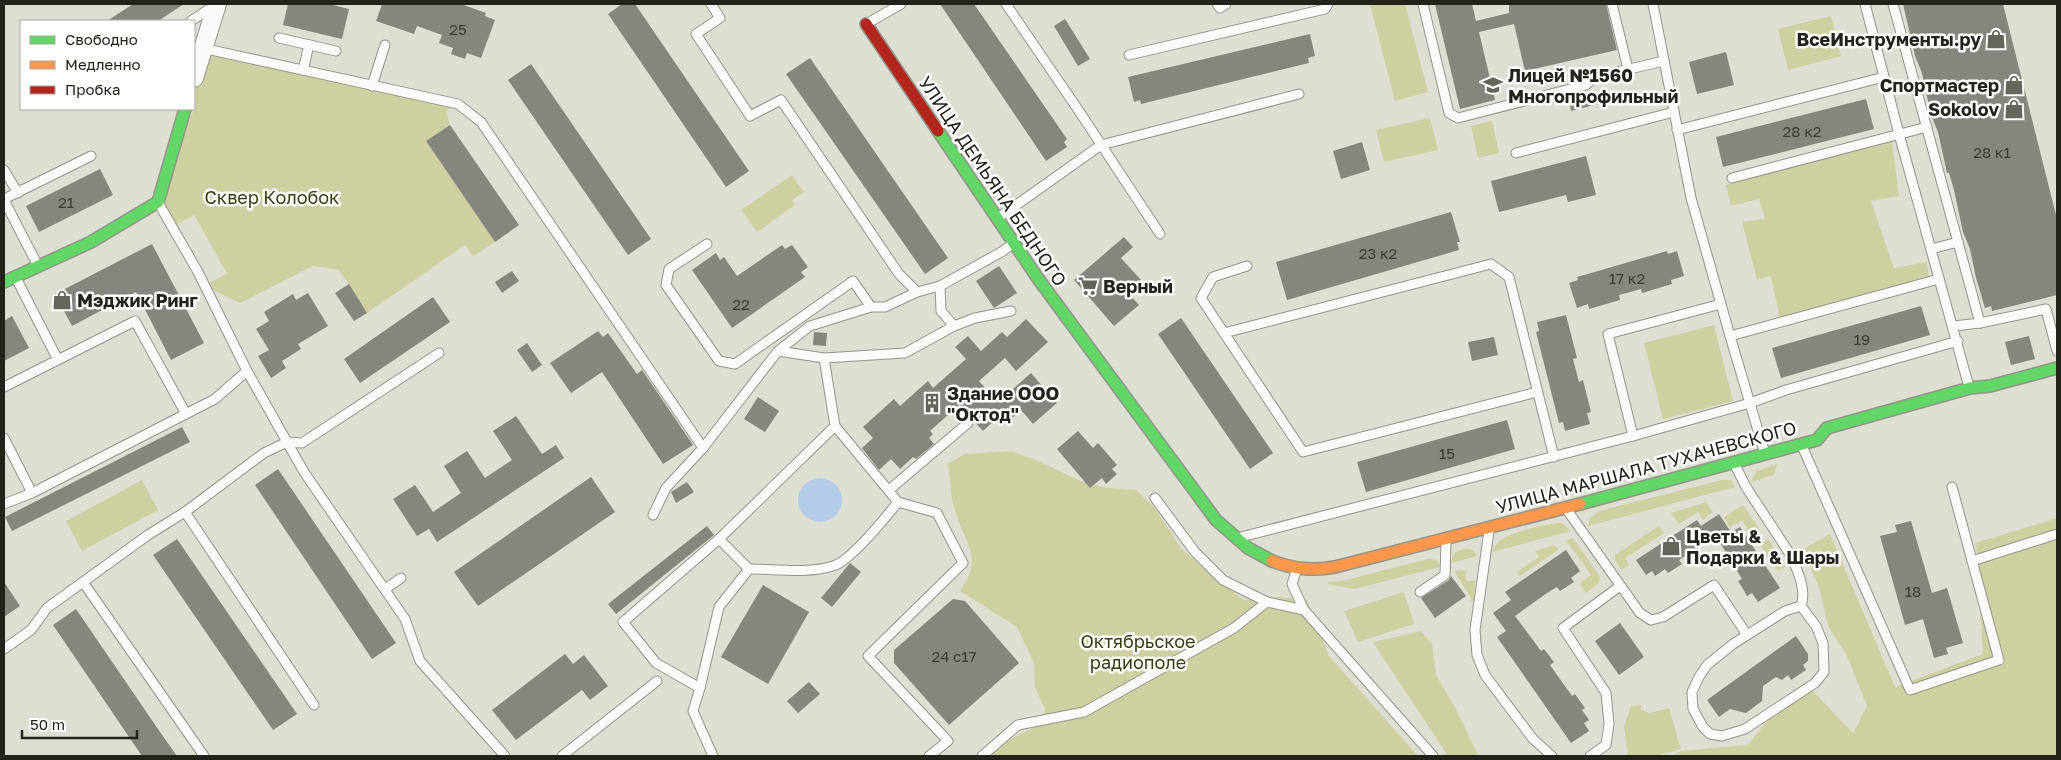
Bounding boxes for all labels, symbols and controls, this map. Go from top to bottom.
legend [20,20,195,110]
house number: 25 [449,20,467,38]
place label: ВсеИнструменты.ру [1797,28,1981,50]
shop icon: ВсеИнструменты.ру [1985,28,2007,50]
text: Свободно [65,30,138,48]
text: Медленно [65,55,141,73]
place label: Лицей №1560 Многопрофильный [1508,64,1678,107]
street label: УЛИЦА ДЕМЬЯНА БЕДНОГО [914,72,1072,290]
school or university icon: Лицей №1560 Многопрофильный [1482,74,1504,96]
place label: Спортмастер [1880,74,1999,96]
shop icon: Спортмастер [2003,74,2025,96]
text: Пробка [65,80,120,98]
place label: Sokolov [1928,98,1999,120]
shop icon: Sokolov [2003,98,2025,120]
house number: 28 к2 [1783,122,1821,140]
house number: 28 к1 [1973,143,2011,161]
park label: Сквер Колобок [205,186,339,208]
house number: 21 [58,193,74,211]
house number: 23 к2 [1359,244,1397,262]
house number: 17 к2 [1609,269,1645,287]
supermarket icon: Верный [1077,275,1099,297]
place label: Верный [1103,275,1173,297]
shop icon: Мэджик Ринг [51,289,73,311]
place label: Мэджик Ринг [77,289,198,311]
house number: 22 [732,295,750,313]
house number: 19 [1854,330,1870,348]
place label: Здание ООО "Октод" [947,382,1060,425]
building icon: Здание ООО "Октод" [921,392,943,414]
street label: УЛИЦА МАРШАЛА ТУХАЧЕВСКОГО [1493,416,1799,518]
house number: 15 [1439,444,1455,462]
place label: Цветы & Подарки & Шары [1686,525,1839,568]
shop icon: Цветы & Подарки & Шары [1660,535,1682,557]
house number: 18 [1905,582,1921,600]
park label: Октябрьское радиополе [1080,630,1196,673]
house number: 24 с17 [931,647,977,665]
scale bar [22,708,138,740]
text: 50 m [30,715,65,733]

